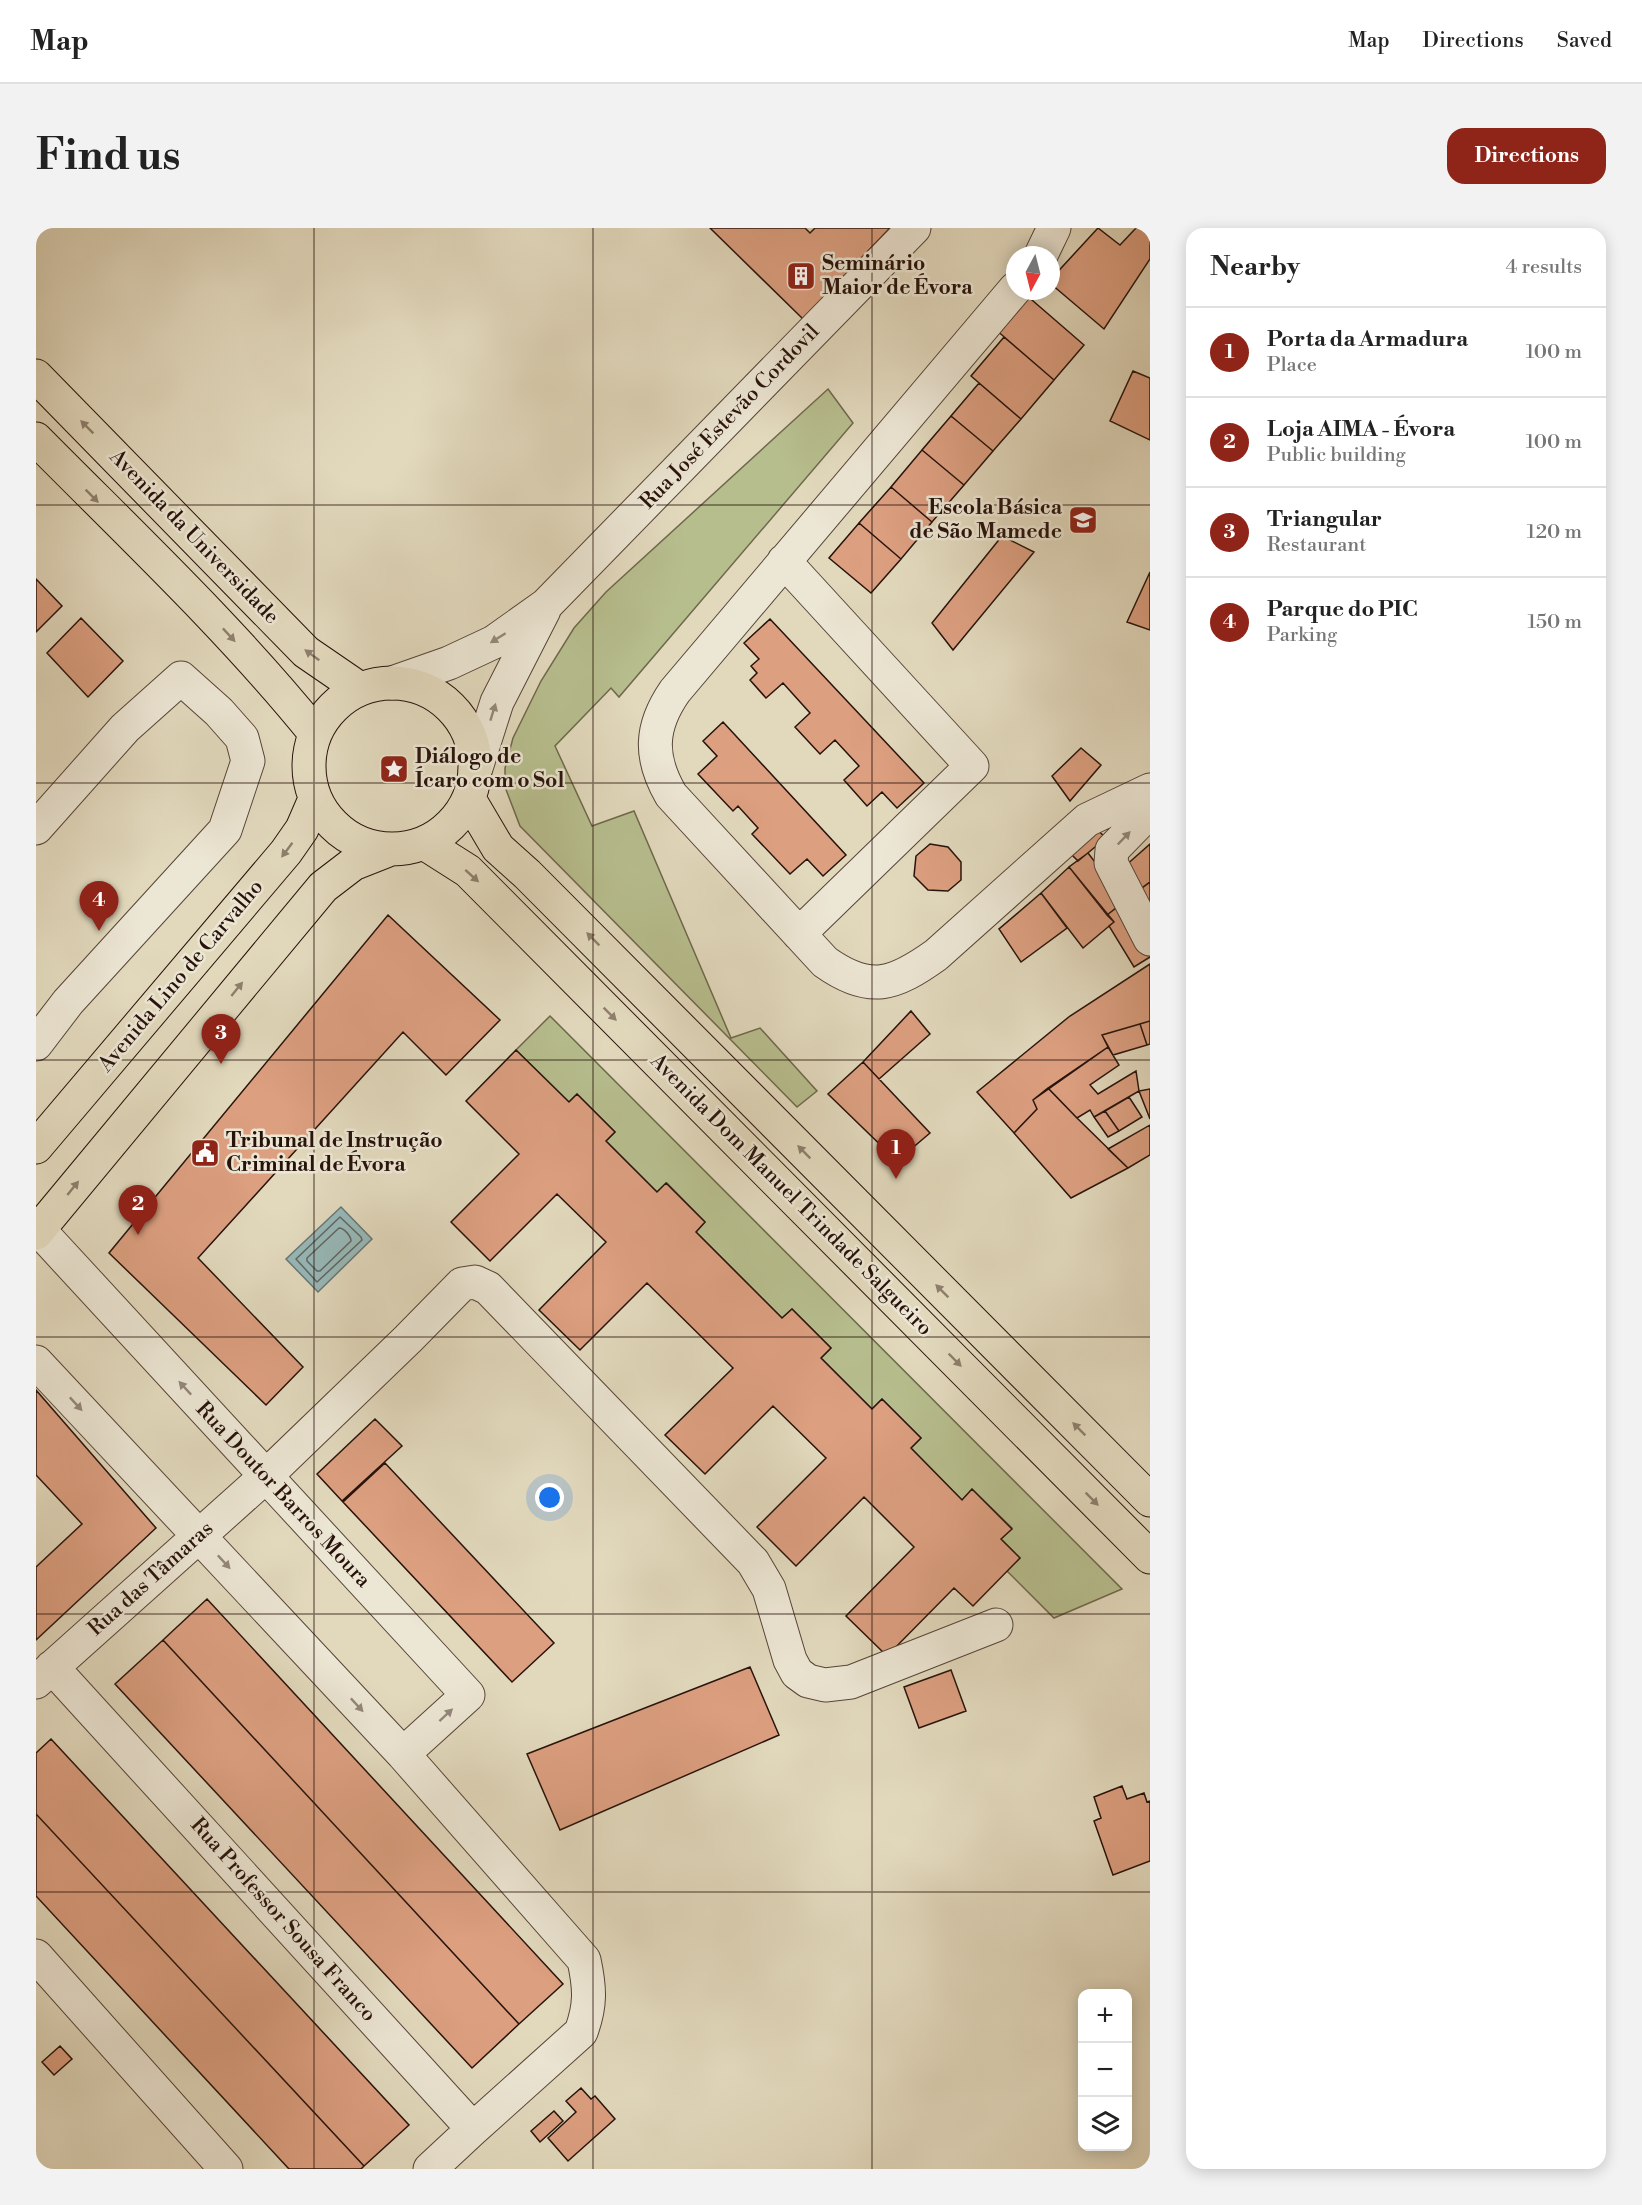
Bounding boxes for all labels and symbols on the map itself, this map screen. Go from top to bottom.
north arrow [1006,246,1060,300]
place label: Seminário Maior de Évora [822,251,973,301]
building icon: Seminário Maior de Évora [785,260,817,292]
street label: Rua José Estevão Cordovil [635,319,825,515]
one-way arrow [80,420,94,434]
street label: Avenida da Universidade [103,444,284,630]
one-way arrow [85,488,99,503]
place label: Escola Básica de São Mamede [909,495,1063,545]
school or university icon: Escola Básica de São Mamede [1067,504,1099,536]
one-way arrow [222,627,236,642]
one-way arrow [490,633,506,644]
one-way arrow [305,650,320,662]
one-way arrow [489,703,499,721]
place label: Diálogo de Ícaro com o Sol [415,744,564,794]
place icon: Diálogo de Ícaro com o Sol [378,753,410,785]
one-way arrow [1117,831,1131,846]
one-way arrow [282,842,294,857]
one-way arrow [464,869,479,882]
street label: Avenida Lino de Carvalho [92,874,269,1078]
pin: 4 [80,882,118,931]
one-way arrow [586,933,600,947]
one-way arrow [230,982,243,997]
one-way arrow [603,1006,617,1021]
pin: 3 [202,1014,240,1064]
street label: Avenida Dom Manuel Trindade Salgueiro [644,1048,937,1341]
place label: Tribunal de Instrução Criminal de Évora [226,1128,443,1178]
pin: 1 [876,1130,916,1179]
public building icon: Tribunal de Instrução Criminal de Évora [189,1137,221,1169]
one-way arrow [798,1146,812,1160]
one-way arrow [66,1181,79,1196]
pin: 2 [118,1186,158,1235]
one-way arrow [935,1284,949,1298]
one-way arrow [947,1353,961,1367]
one-way arrow [179,1381,192,1396]
one-way arrow [69,1397,83,1412]
street label: Rua Doutor Barros Moura [190,1397,376,1594]
one-way arrow [1073,1422,1087,1436]
your location [535,1483,564,1512]
one-way arrow [1085,1491,1099,1505]
street label: Rua das Tâmaras [83,1516,219,1642]
one-way arrow [217,1554,231,1569]
one-way arrow [350,1697,364,1712]
one-way arrow [439,1708,454,1722]
street label: Rua Professor Sousa Franco [184,1813,382,2027]

